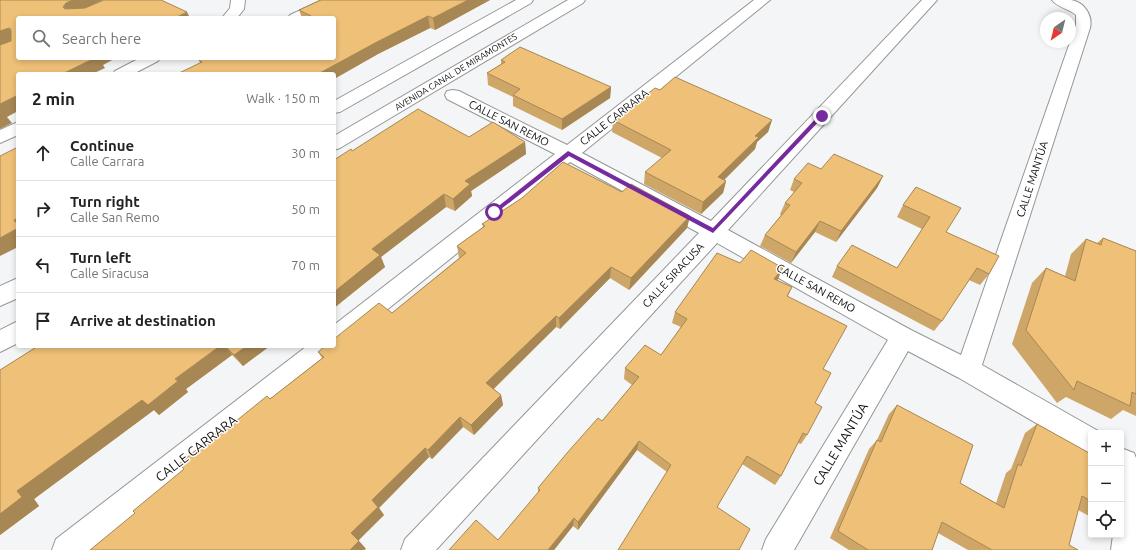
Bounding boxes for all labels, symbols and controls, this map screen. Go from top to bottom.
north arrow [1040,12,1076,48]
search box [16,16,336,60]
icon: search [30,27,52,49]
text: Search here [62,30,141,47]
street label: AVENIDA CANAL DE MIRAMONTES [393,31,519,113]
street label: CALLE CARRARA [577,86,651,147]
text: 2 min [32,89,75,108]
text: Walk · 150 m [246,91,320,105]
street label: CALLE SAN REMO [467,98,551,148]
route end [813,107,831,125]
text: Continue [70,137,134,154]
street label: CALLE MANTÚA [1013,138,1050,219]
icon: ahead [32,142,54,164]
text: 30 m [291,146,320,160]
text: Calle Carrara [70,154,144,168]
text: Turn right [70,193,140,210]
icon: right [32,198,54,220]
text: 50 m [291,202,320,216]
route start [485,203,503,221]
text: Calle San Remo [70,210,160,224]
street label: CALLE SIRACUSA [640,240,707,310]
text: Turn left [70,249,131,266]
icon: left [32,254,54,276]
text: 70 m [291,258,320,272]
street label: CALLE SAN REMO [774,261,858,315]
text: Calle Siracusa [70,266,149,280]
icon: arrive [32,310,54,332]
text: Arrive at destination [70,312,216,329]
street label: CALLE MANTÚA [809,399,870,488]
street label: CALLE CARRARA [153,412,240,484]
map controls [1088,430,1124,538]
button: + [1088,430,1124,466]
button: − [1088,466,1124,502]
button: locate [1088,502,1124,538]

